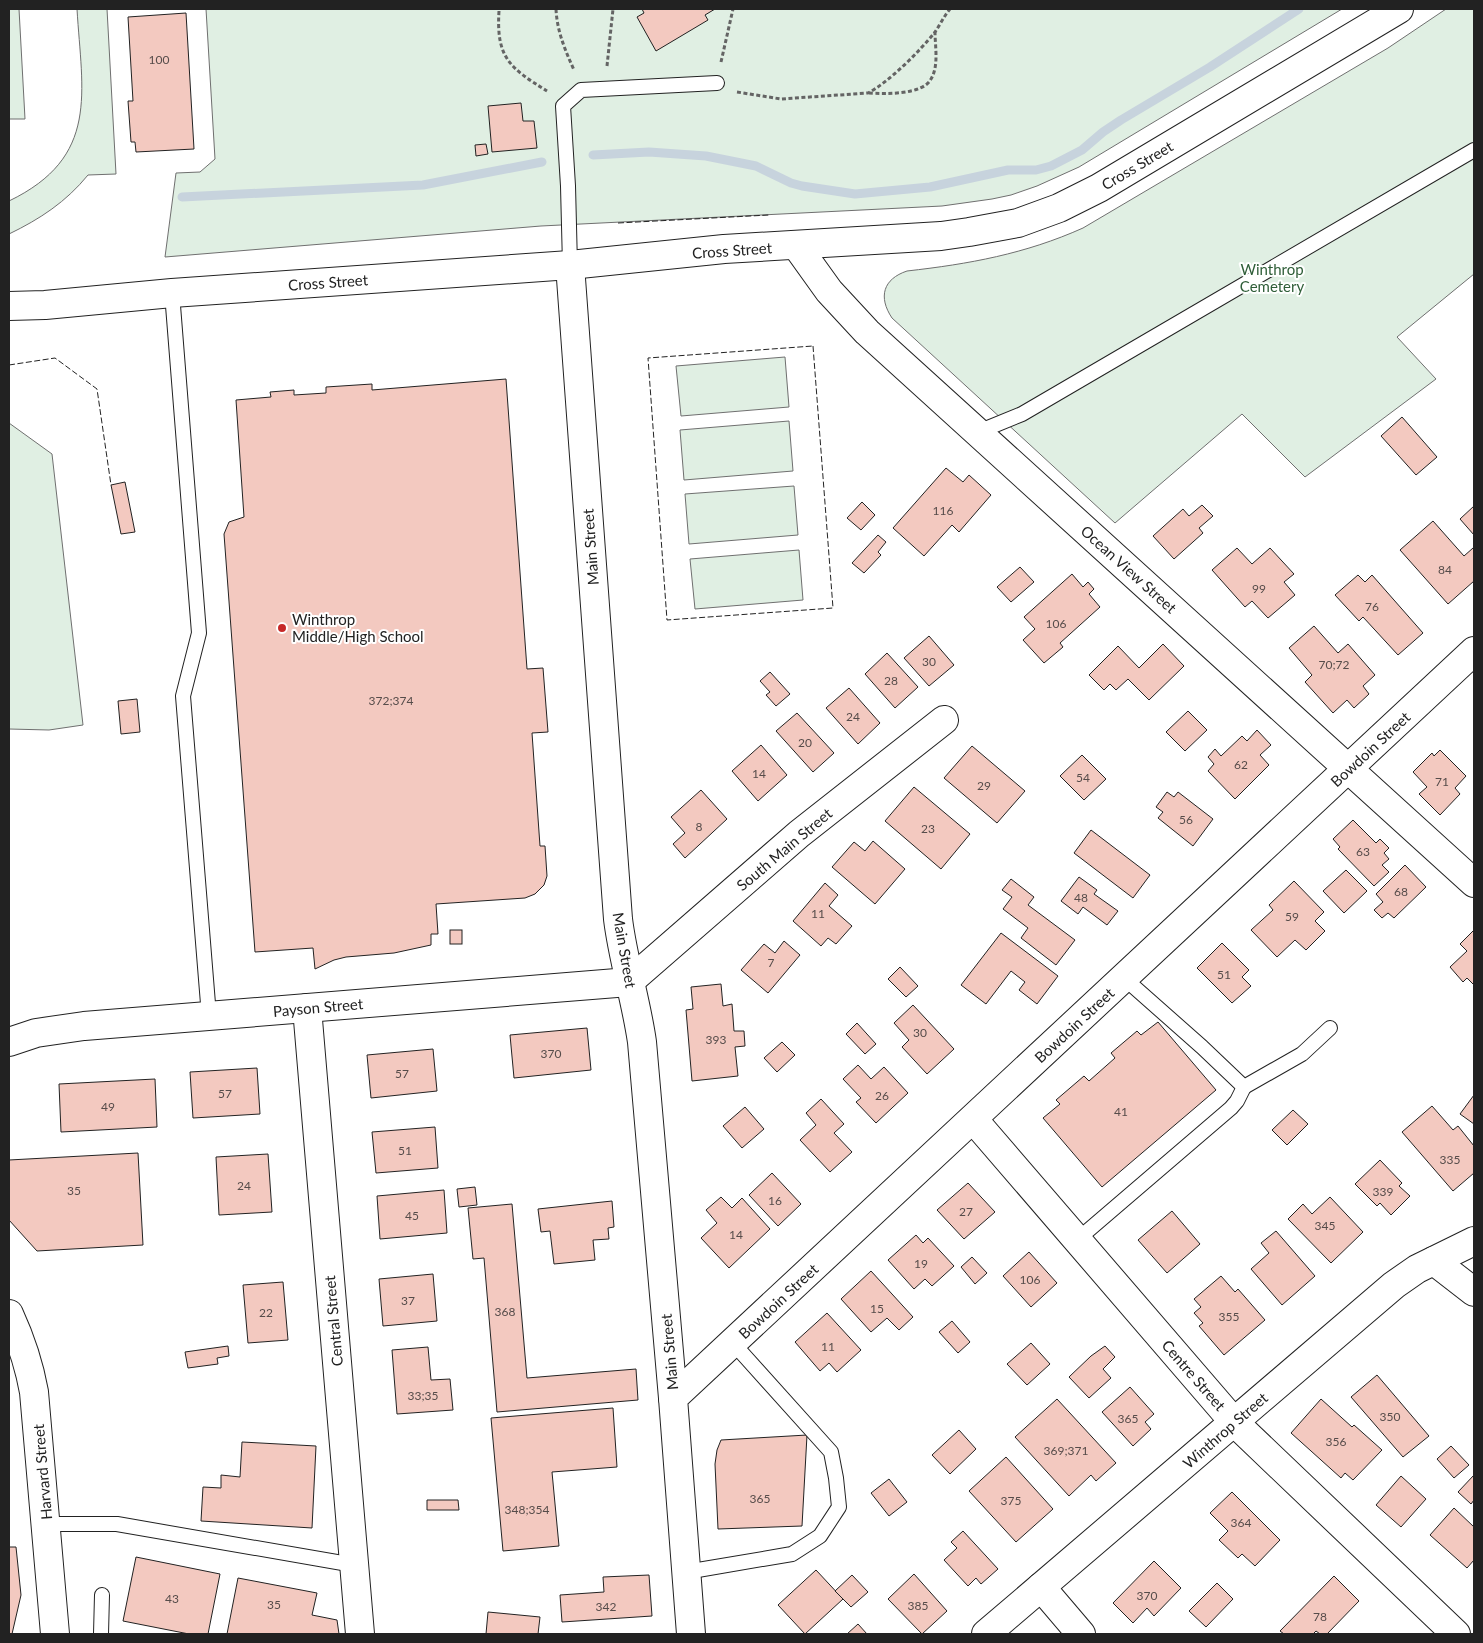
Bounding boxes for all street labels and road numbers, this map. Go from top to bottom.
street label: Cross Street [1098,136,1176,193]
street label: Cross Street [691,238,773,262]
street label: Cross Street [287,270,369,294]
street label: Main Street [578,508,602,586]
street label: Ocean View Street [1077,521,1181,617]
street label: Bowdoin Street [1327,707,1414,790]
street label: South Main Street [733,803,836,894]
street label: Main Street [609,911,641,990]
street label: Bowdoin Street [1031,983,1118,1066]
street label: Payson Street [272,994,364,1020]
street label: Bowdoin Street [735,1259,822,1342]
street label: Central Street [320,1274,346,1367]
street label: Main Street [657,1313,681,1391]
street label: Centre Street [1158,1336,1230,1415]
street label: Winthrop Street [1179,1388,1272,1472]
street label: Harvard Street [29,1423,55,1521]

